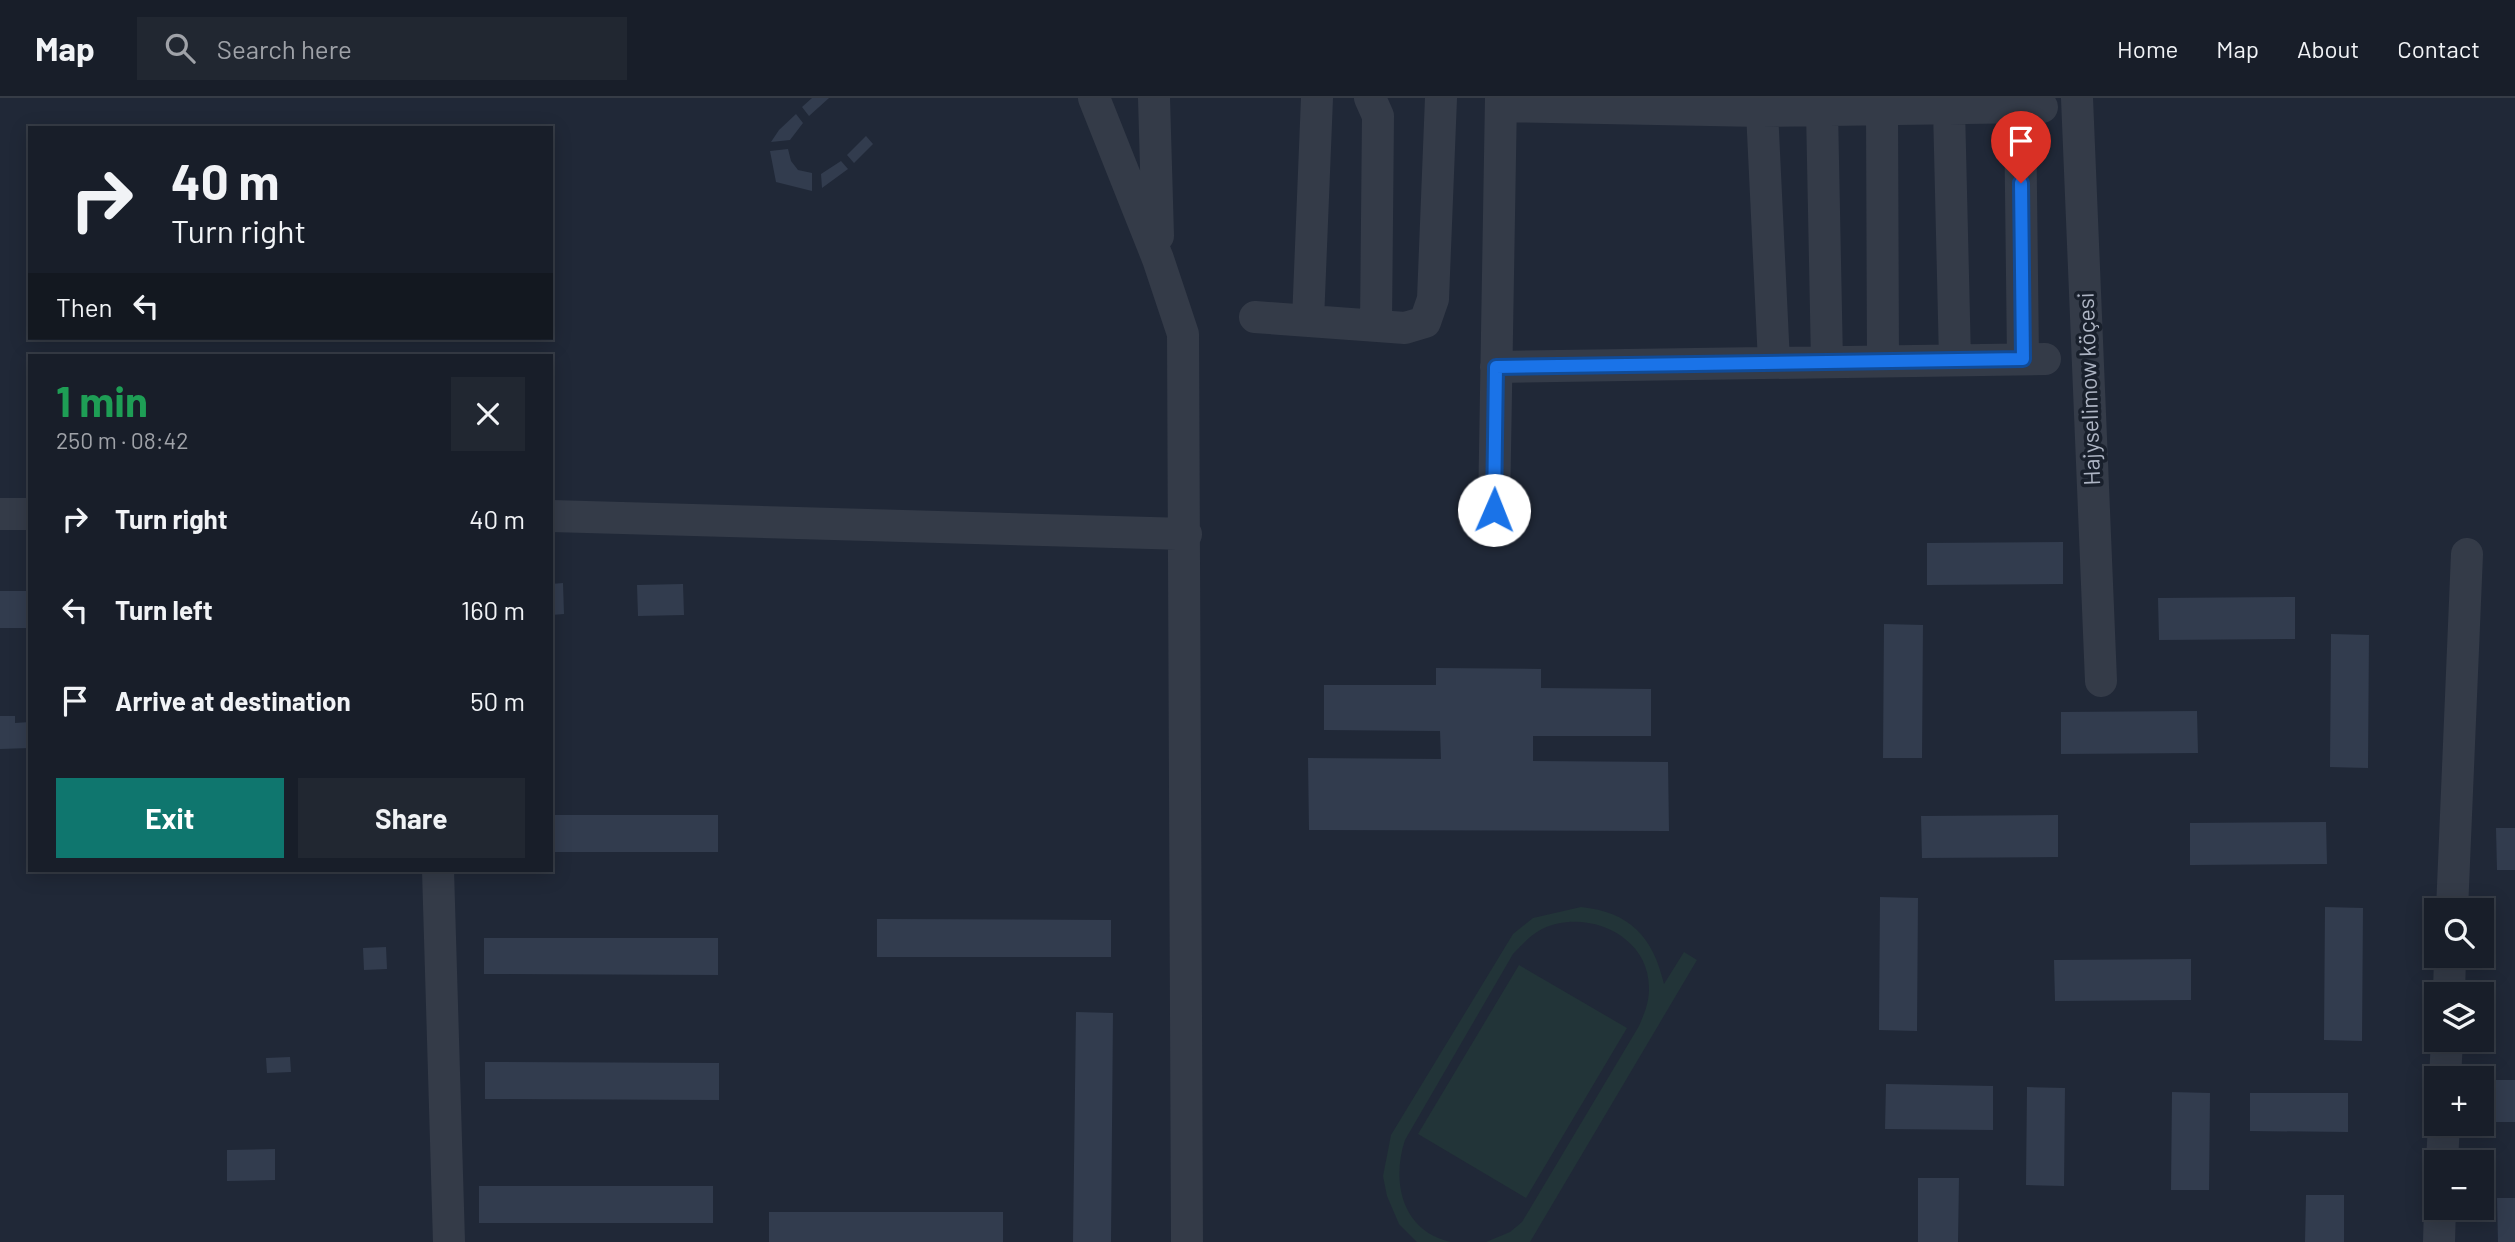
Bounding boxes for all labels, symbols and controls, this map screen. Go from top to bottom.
search box [137,17,627,80]
text: Map [35,28,95,68]
icon: search [161,29,199,67]
text: Search here [217,33,352,64]
text: Home [2117,34,2178,63]
text: Map [2216,34,2259,63]
text: About [2297,34,2359,63]
text: Contact [2397,34,2480,63]
pin [1991,111,2051,183]
icon: arrive [2002,122,2040,160]
text: 40 m [171,151,279,210]
icon: right [56,154,147,245]
text: Turn right [171,211,306,249]
icon: left [127,287,165,325]
text: Then [56,291,113,322]
street label: Hajyselimow köçesi [2071,292,2105,486]
text: 1 min [56,375,148,425]
button: close [451,377,525,451]
text: 250 m · 08:42 [56,426,189,454]
position arrow [1457,473,1531,547]
icon: right [56,500,94,538]
text: Turn right [115,503,228,534]
text: 40 m [469,503,525,534]
icon: left [56,591,94,629]
text: Turn left [115,594,213,625]
text: 160 m [461,594,525,625]
icon: arrive [56,682,94,720]
text: Arrive at destination [115,685,351,716]
text: 50 m [470,685,525,716]
button: Exit [56,778,284,858]
button: Share [298,778,525,858]
map controls [2424,898,2494,1220]
button: search [2424,898,2494,968]
button: layers [2424,982,2494,1052]
button: + [2424,1066,2494,1136]
button: − [2424,1150,2494,1220]

